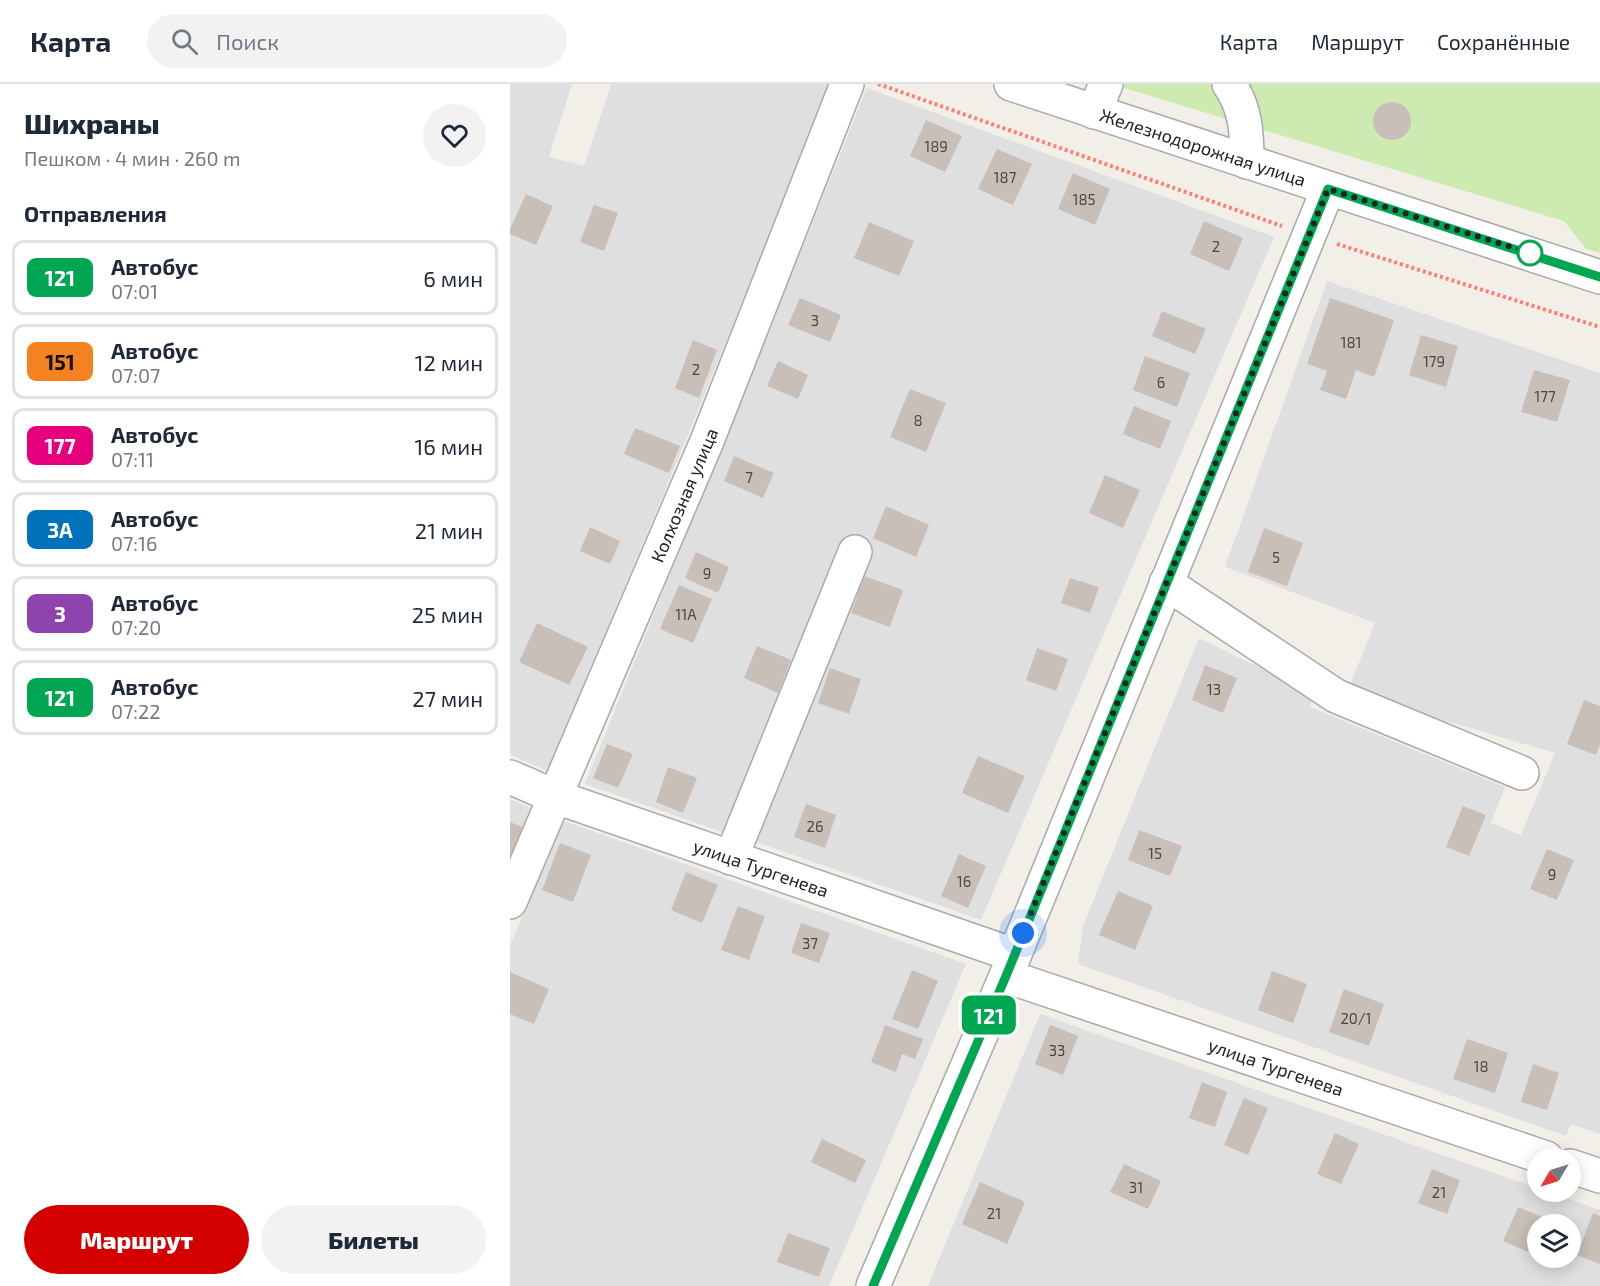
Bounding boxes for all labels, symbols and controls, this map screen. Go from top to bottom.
search box [147,14,567,68]
text: Карта [30,24,111,58]
icon: search [168,25,201,58]
text: Поиск [216,28,279,54]
text: Карта [1220,29,1278,54]
text: Маршрут [1311,29,1404,54]
text: Сохранённые [1437,29,1570,54]
street label: Железнодорожная улица [1097,103,1309,191]
button: heart [423,104,486,167]
text: Шихраны [24,106,160,140]
house number: 189 [924,137,948,155]
text: Пешком · 4 мин · 260 m [24,146,240,170]
house number: 187 [994,168,1017,186]
house number: 185 [1072,190,1096,208]
text: Отправления [24,200,167,226]
house number: 2 [1212,237,1220,255]
unlabelled marker [1517,240,1543,266]
text: Автобус [111,253,199,279]
text: 121 [45,265,75,290]
text: 6 мин [423,265,483,291]
text: 07:01 [111,279,158,303]
house number: 3 [811,311,819,329]
house number: 181 [1340,333,1362,351]
text: Автобус [111,337,199,363]
text: 151 [45,349,75,374]
text: 12 мин [415,349,483,375]
house number: 179 [1423,352,1445,370]
house number: 2 [692,360,700,378]
text: 07:07 [111,363,160,387]
house number: 6 [1157,373,1165,391]
house number: 177 [1534,387,1556,405]
house number: 8 [913,411,923,429]
text: Автобус [111,421,199,447]
street label: Колхозная улица [646,424,722,566]
text: 177 [44,433,76,458]
text: 16 мин [415,433,483,459]
text: 07:11 [111,447,154,471]
house number: 7 [745,468,753,486]
text: Автобус [111,505,199,531]
text: 3А [47,517,73,542]
text: 21 мин [415,517,483,543]
text: 07:16 [111,531,157,555]
house number: 5 [1272,548,1280,566]
house number: 9 [703,564,711,582]
text: Автобус [111,589,199,615]
text: 3 [54,601,66,626]
text: 25 мин [412,601,483,627]
house number: 11А [675,605,697,623]
text: 07:20 [111,615,161,639]
text: Автобус [111,673,199,699]
house number: 13 [1207,680,1221,698]
text: 121 [45,685,75,710]
text: 27 мин [412,685,483,711]
text: 07:22 [111,699,161,723]
house number: 26 [806,817,824,835]
street label: улица Тургенева [691,835,831,901]
house number: 15 [1148,844,1162,862]
house number: 9 [1548,865,1556,883]
house number: 16 [957,872,971,890]
your location [1008,918,1038,948]
house number: 37 [802,934,818,952]
line badge: 121 [954,996,1024,1034]
text: 121 [974,1003,1004,1028]
house number: 20/1 [1340,1009,1372,1027]
street label: улица Тургенева [1206,1034,1346,1100]
house number: 33 [1049,1041,1065,1059]
house number: 18 [1473,1057,1489,1075]
north arrow [1527,1148,1581,1202]
map controls [1527,1148,1581,1268]
house number: 31 [1129,1178,1143,1196]
house number: 21 [1432,1183,1446,1201]
house number: 21 [987,1204,1001,1222]
button: Маршрут [24,1205,249,1274]
button: Билеты [261,1205,486,1274]
button: layers [1527,1214,1581,1268]

